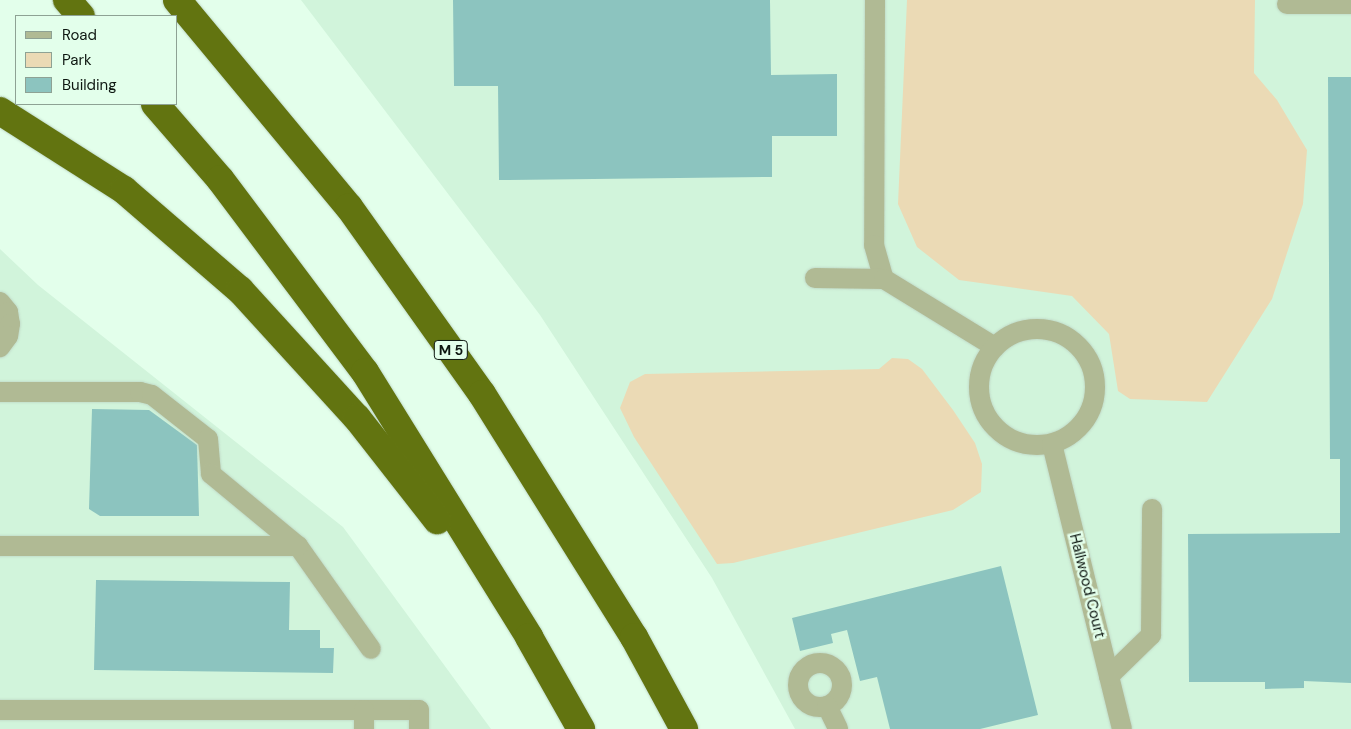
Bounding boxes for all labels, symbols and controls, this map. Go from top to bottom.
legend [15,15,178,105]
text: Road [62,25,97,45]
text: Park [62,50,92,70]
text: Building [62,75,117,95]
road number: M 5 [434,338,468,362]
street label: Hallwood Court [1065,532,1109,640]

